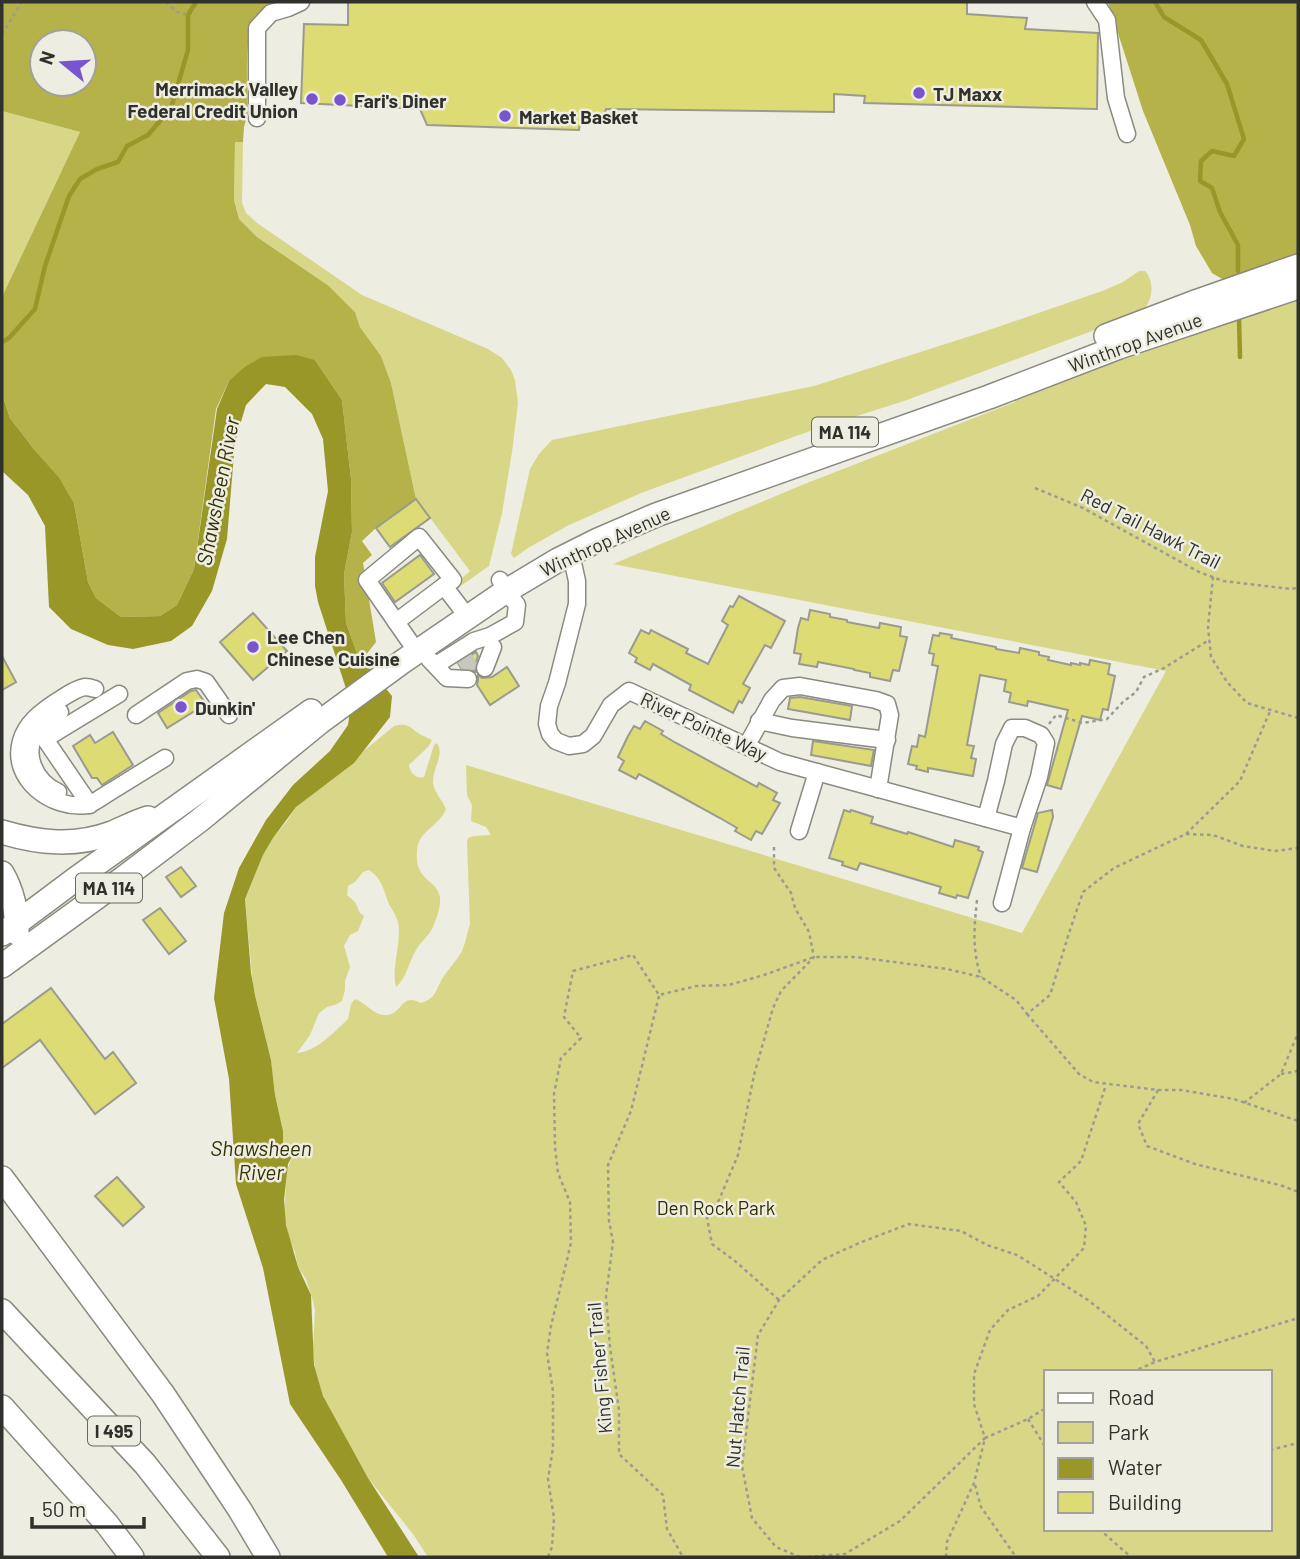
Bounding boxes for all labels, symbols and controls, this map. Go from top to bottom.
north arrow [28,28,98,98]
text: N [33,48,59,67]
place label: Merrimack Valley Federal Credit Union [128,77,298,122]
place label: TJ Maxx [933,82,1002,105]
marker: TJ Maxx [911,85,927,101]
place label: Fari's Diner [354,89,447,112]
marker: Merrimack Valley Federal Credit Union [304,91,320,107]
marker: Fari's Diner [332,92,348,108]
place label: Market Basket [519,105,638,128]
marker: Market Basket [497,108,513,124]
street label: Winthrop Avenue [1065,307,1205,377]
water label: Shawsheen River [190,414,244,567]
road number: MA 114 [812,418,878,446]
street label: Red Tail Hawk Trail [1077,483,1225,573]
street label: Winthrop Avenue [536,501,674,581]
place label: Lee Chen Chinese Cuisine [267,625,400,670]
marker: Lee Chen Chinese Cuisine [245,639,261,655]
street label: River Pointe Way [637,687,771,765]
place label: Dunkin' [195,696,255,719]
marker: Dunkin' [173,699,189,715]
road number: MA 114 [76,874,142,903]
water label: Shawsheen River [210,1135,312,1184]
park label: Den Rock Park [657,1196,775,1219]
street label: King Fisher Trail [582,1301,616,1435]
street label: Nut Hatch Trail [720,1345,754,1469]
legend [1044,1370,1272,1531]
text: Road [1108,1384,1154,1409]
road number: I 495 [88,1416,140,1446]
text: Park [1108,1419,1149,1444]
text: Water [1108,1454,1163,1479]
scale bar [32,1486,144,1530]
text: Building [1108,1489,1182,1514]
text: 50 m [42,1496,86,1521]

